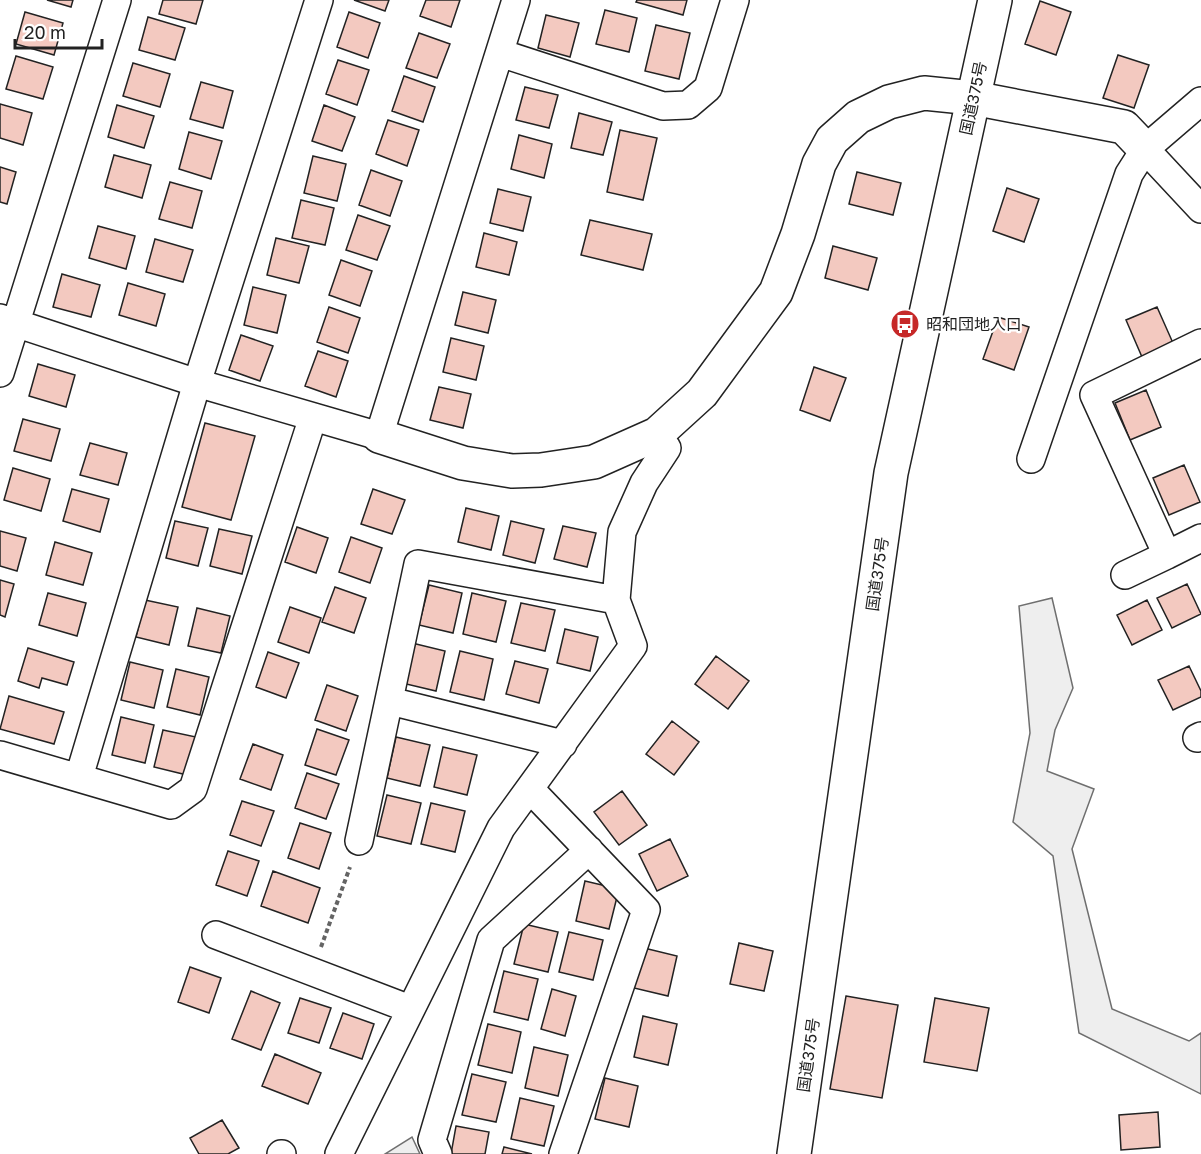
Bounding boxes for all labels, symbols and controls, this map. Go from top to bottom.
scale bar [15,12,102,50]
text: 20 m [24,21,66,43]
street label: 国道375号 [955,59,991,137]
bus stop icon: 昭和団地入口 [889,308,921,340]
place label: 昭和団地入口 [926,314,1022,334]
street label: 国道375号 [862,535,892,613]
street label: 国道375号 [793,1016,823,1094]

